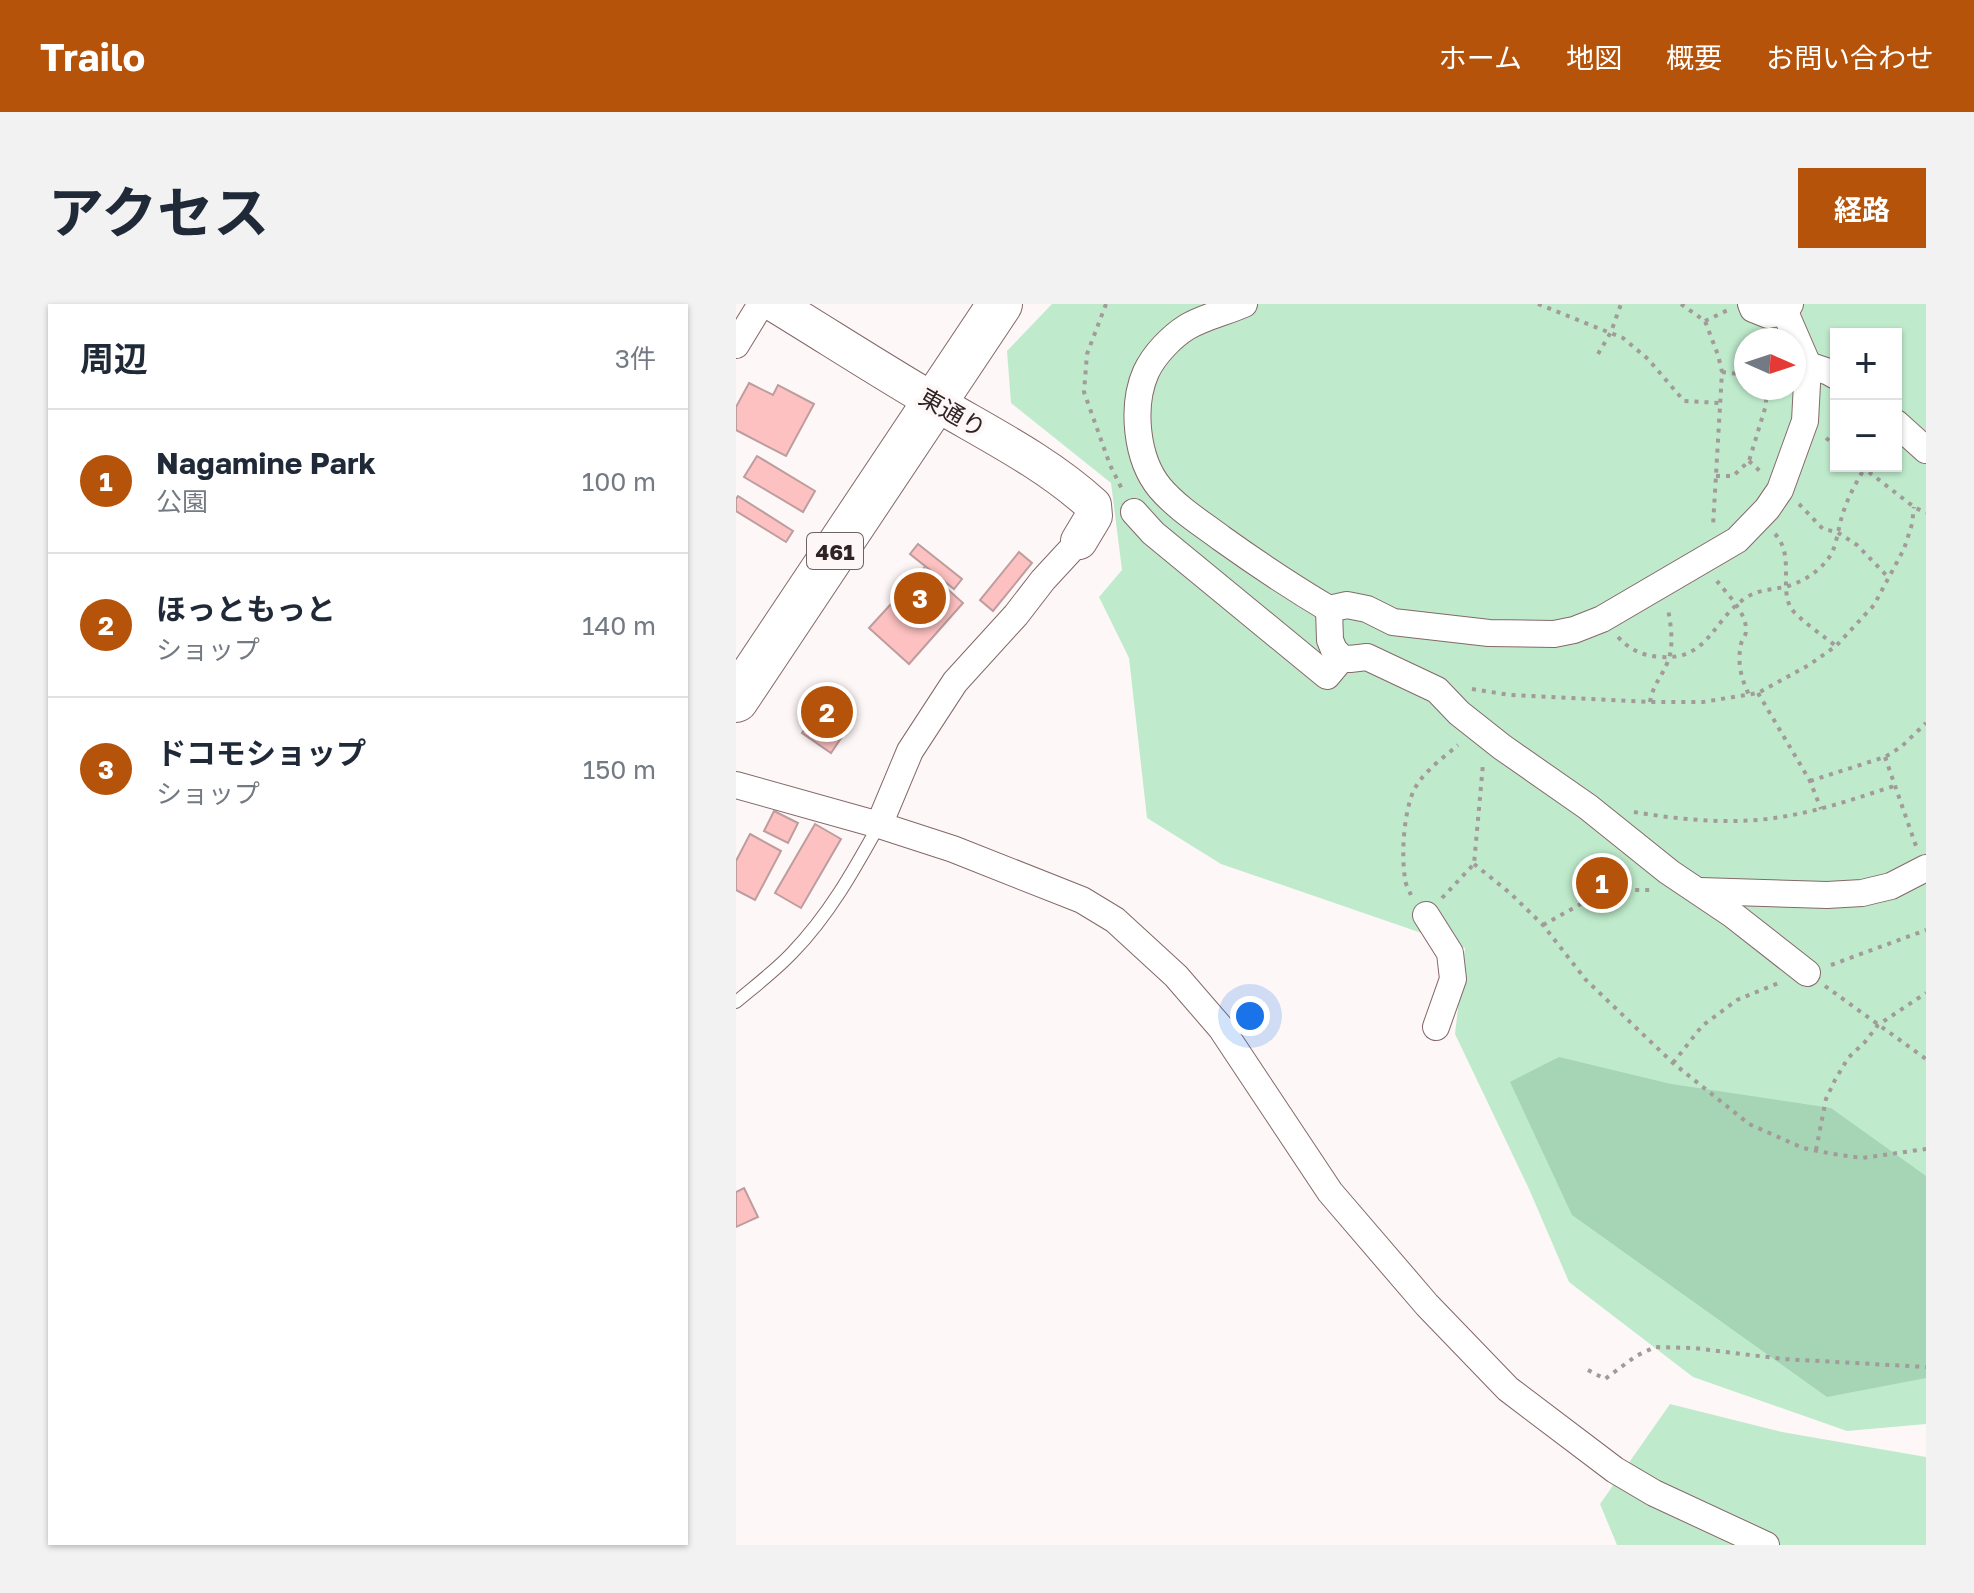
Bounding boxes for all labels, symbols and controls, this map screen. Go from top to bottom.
text: Trailo [40,34,145,79]
text: ホーム [1439,41,1522,74]
text: 地図 [1566,41,1622,74]
text: 概要 [1666,41,1722,74]
text: お問い合わせ [1766,41,1934,74]
button: 経路 [1798,168,1926,248]
text: アクセス [48,178,269,245]
north arrow [1734,328,1806,400]
map controls [1830,328,1902,472]
button: + [1830,328,1902,400]
text: 周辺 [80,338,148,378]
text: 3件 [615,343,656,374]
street label: 東通り [915,381,991,443]
button: − [1830,400,1902,472]
text: Nagamine Park [156,445,376,481]
text: 1 [99,466,113,497]
text: 100 m [582,466,656,497]
text: 公園 [156,486,208,517]
road number: 461 [807,533,863,569]
pin: 3 [894,568,946,628]
text: ほっともっと [156,591,336,627]
text: 2 [98,610,114,641]
text: 140 m [582,610,656,641]
text: ショップ [156,634,260,665]
pin: 2 [801,682,853,742]
text: ドコモショップ [156,735,366,771]
text: 3 [98,754,114,785]
text: 150 m [583,754,656,785]
text: ショップ [156,778,260,809]
pin: 1 [1576,853,1628,913]
your location [1230,996,1270,1036]

